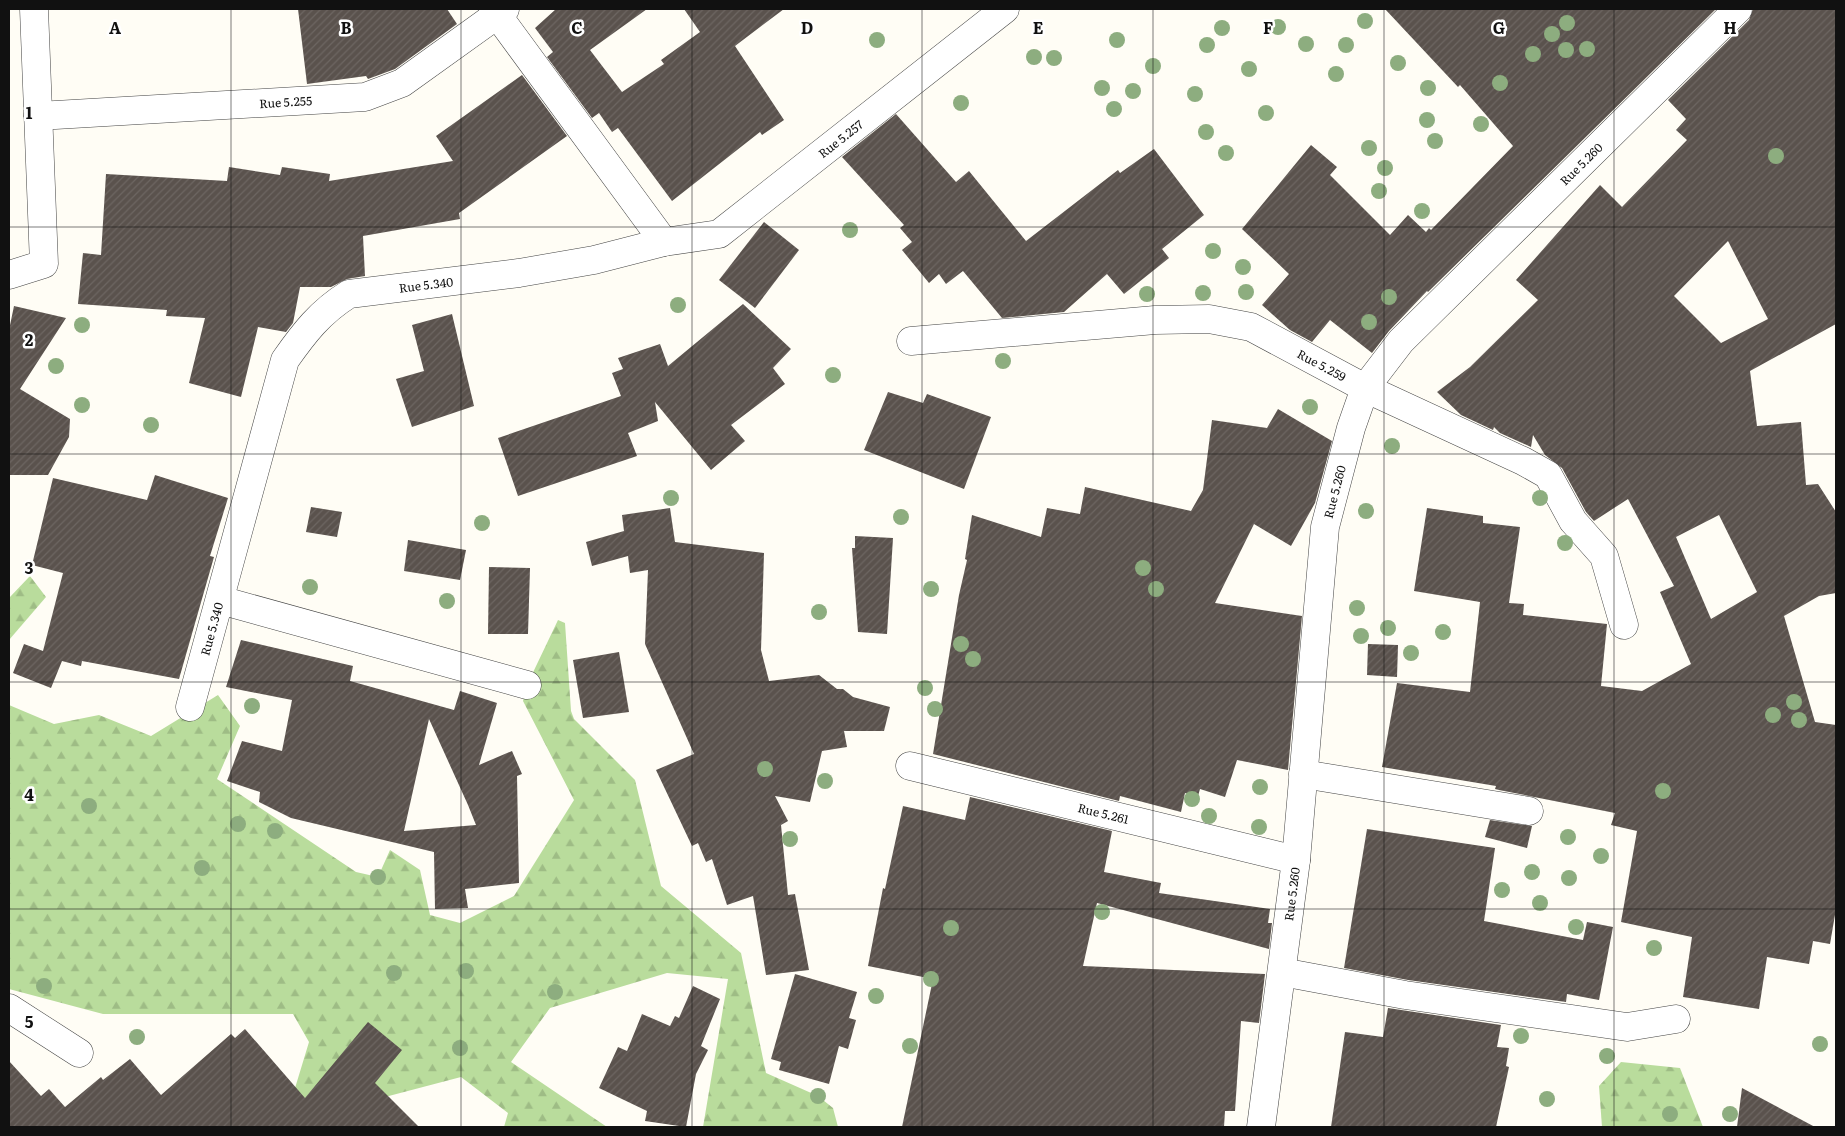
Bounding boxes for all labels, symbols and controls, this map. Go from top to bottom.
text: A [109,15,121,39]
text: B [340,15,352,39]
text: C [571,15,583,39]
text: D [801,15,813,39]
text: E [1033,15,1044,39]
text: F [1263,15,1273,39]
text: G [1493,15,1505,39]
text: H [1723,15,1737,39]
street label: Rue 5.255 [259,91,312,112]
text: 1 [26,100,33,124]
street label: Rue 5.257 [814,115,867,162]
street label: Rue 5.260 [1555,138,1606,189]
street label: Rue 5.340 [398,272,454,297]
text: 2 [25,327,34,351]
street label: Rue 5.259 [1294,344,1349,385]
street label: Rue 5.260 [1319,463,1350,520]
text: 3 [25,555,34,579]
street label: Rue 5.340 [196,600,227,658]
text: 4 [24,782,34,806]
street label: Rue 5.261 [1076,798,1131,828]
street label: Rue 5.260 [1279,866,1304,922]
text: 5 [25,1009,34,1033]

